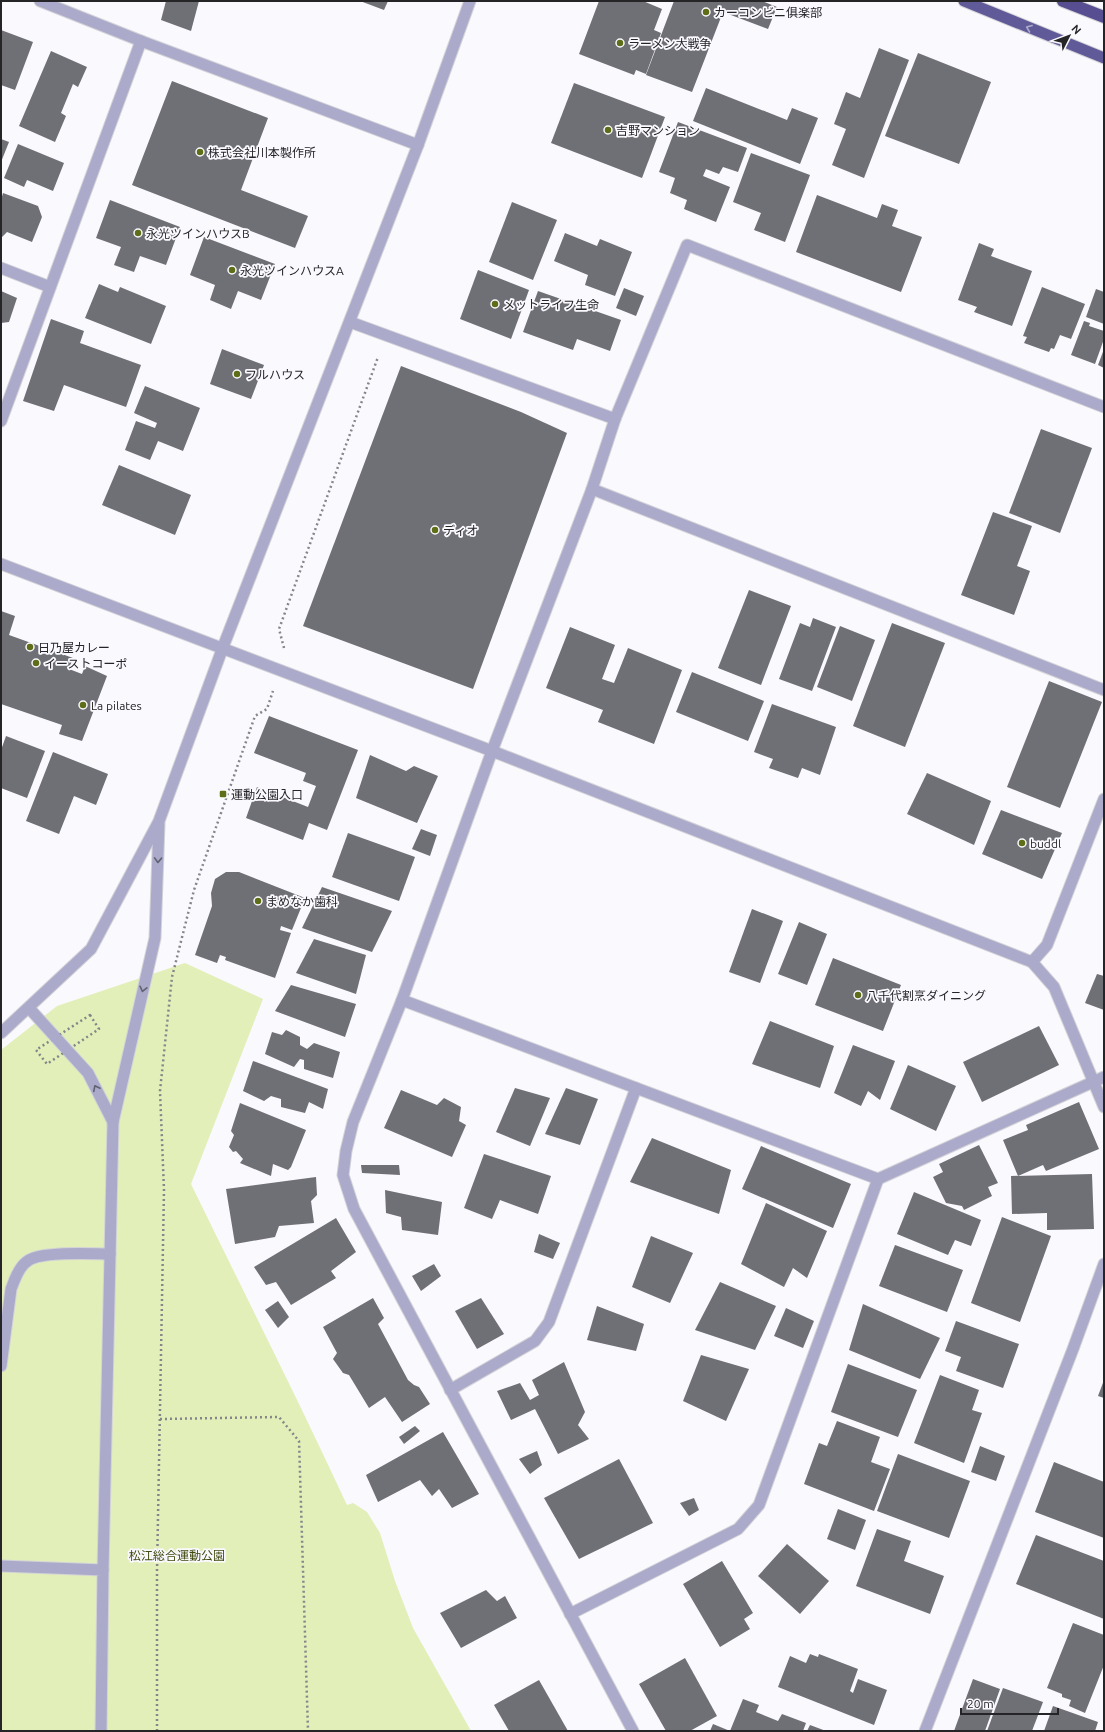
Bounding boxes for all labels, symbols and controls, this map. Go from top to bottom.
place label: カーコンビニ俱楽部 [714,6,822,19]
marker: カーコンビニ俱楽部 [701,7,711,17]
north arrow [1049,16,1089,56]
text: N [1069,22,1084,36]
one-way arrow [1026,24,1033,32]
place label: ラーメン大戦争 [628,37,712,50]
marker: ラーメン大戦争 [615,38,625,48]
place label: 吉野マンション [616,124,700,137]
marker: 吉野マンション [603,125,613,135]
place label: 株式会社川本製作所 [208,146,316,159]
marker: 株式会社川本製作所 [195,147,205,157]
place label: 永光ツインハウスB [146,227,250,240]
marker: 永光ツインハウスB [133,228,143,238]
place label: 永光ツインハウスA [240,264,344,277]
marker: 永光ツインハウスA [227,265,237,275]
place label: メットライフ生命 [503,298,599,311]
marker: メットライフ生命 [490,299,500,309]
place label: フルハウス [245,368,305,381]
marker: フルハウス [232,369,242,379]
place label: ディオ [443,524,478,537]
marker: ディオ [430,525,440,535]
place label: 日乃屋カレー [38,641,110,654]
marker: 日乃屋カレー [25,642,35,652]
place label: イーストコーポ [44,657,127,670]
marker: イーストコーポ [31,658,41,668]
place label: La pilates [91,699,142,712]
marker: La pilates [78,700,88,710]
place label: 運動公園入口 [231,788,303,801]
marker: 運動公園入口 [218,789,228,799]
place label: buddl [1030,837,1061,850]
marker: buddl [1017,838,1027,848]
one-way arrow [154,857,162,863]
place label: まめなか歯科 [266,895,338,908]
marker: まめなか歯科 [253,896,263,906]
one-way arrow [140,986,148,992]
place label: 八千代割烹ダイニング [866,989,986,1002]
marker: 八千代割烹ダイニング [853,990,863,1000]
one-way arrow [93,1084,101,1092]
park label: 松江総合運動公園 [129,1549,225,1562]
scale bar [961,1690,1058,1716]
text: 20 m [967,1697,994,1710]

